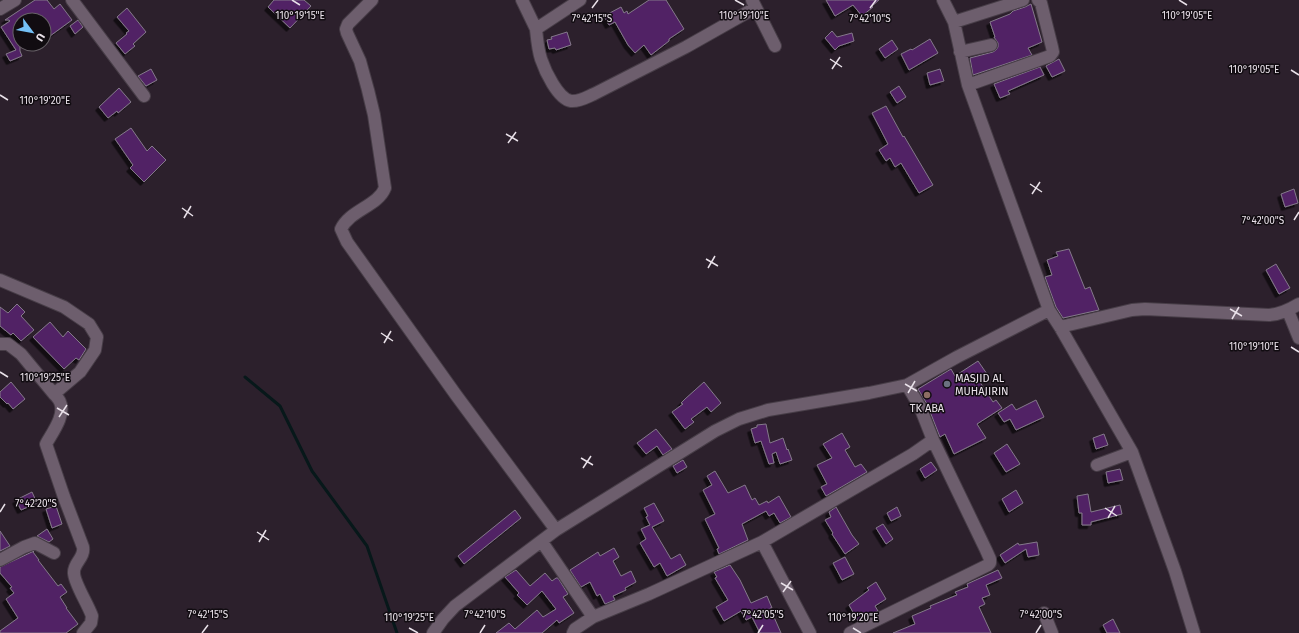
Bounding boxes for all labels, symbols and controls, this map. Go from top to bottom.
text: 110°19'15"E [275,10,325,22]
text: 110°19'10"E [719,10,769,22]
text: 110°19'05"E [1162,10,1212,22]
north arrow [12,12,52,52]
text: 7°42'15"S [572,13,613,25]
text: 7°42'10"S [849,13,891,25]
text: U [33,31,47,44]
text: 110°19'05"E [1229,64,1279,76]
text: 110°19'20"E [20,95,70,107]
text: 7°42'00"S [1242,215,1285,227]
text: 110°19'10"E [1229,341,1279,353]
text: 110°19'25"E [20,372,70,384]
place label: MASJID AL MUHAJIRIN [955,372,1009,398]
marker: MASJID AL MUHAJIRIN [942,379,952,389]
marker: TK ABA [922,390,932,400]
place label: TK ABA [910,402,945,415]
text: 7°42'20"S [15,498,57,510]
text: 7°42'15"S [188,609,229,621]
text: 7°42'10"S [464,609,506,621]
text: 7°42'05"S [742,609,784,621]
text: 7°42'00"S [1020,609,1063,621]
text: 110°19'25"E [384,612,434,624]
text: 110°19'20"E [828,612,878,624]

